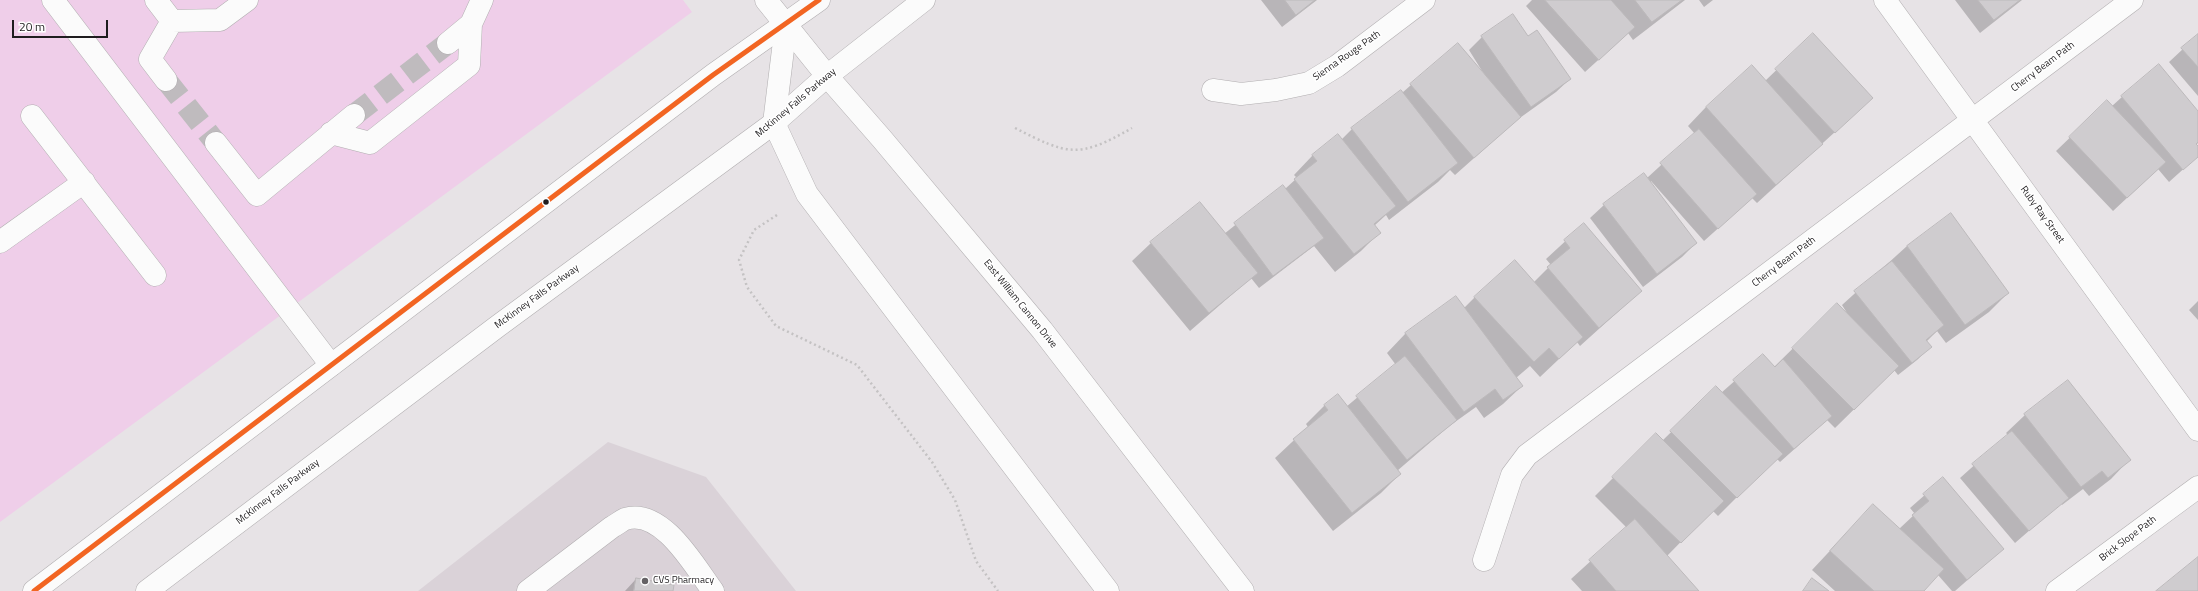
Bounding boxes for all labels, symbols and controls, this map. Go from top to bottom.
scale bar [14,12,110,38]
text: 20 m [19,17,45,36]
street label: Sienna Rouge Path [1311,28,1383,84]
street label: Cherry Beam Path [2009,39,2077,95]
street label: McKinney Falls Parkway [753,66,839,140]
street label: Ruby Ray Street [2017,184,2067,246]
unlabelled marker [541,197,551,207]
street label: Cherry Beam Path [1750,234,1818,290]
street label: East William Cannon Drive [981,257,1059,351]
street label: McKinney Falls Parkway [493,262,581,332]
street label: McKinney Falls Parkway [234,457,322,527]
street label: Brick Slope Path [2097,514,2159,564]
place label: CVS Pharmacy [653,575,714,587]
marker: CVS Pharmacy [640,576,650,586]

